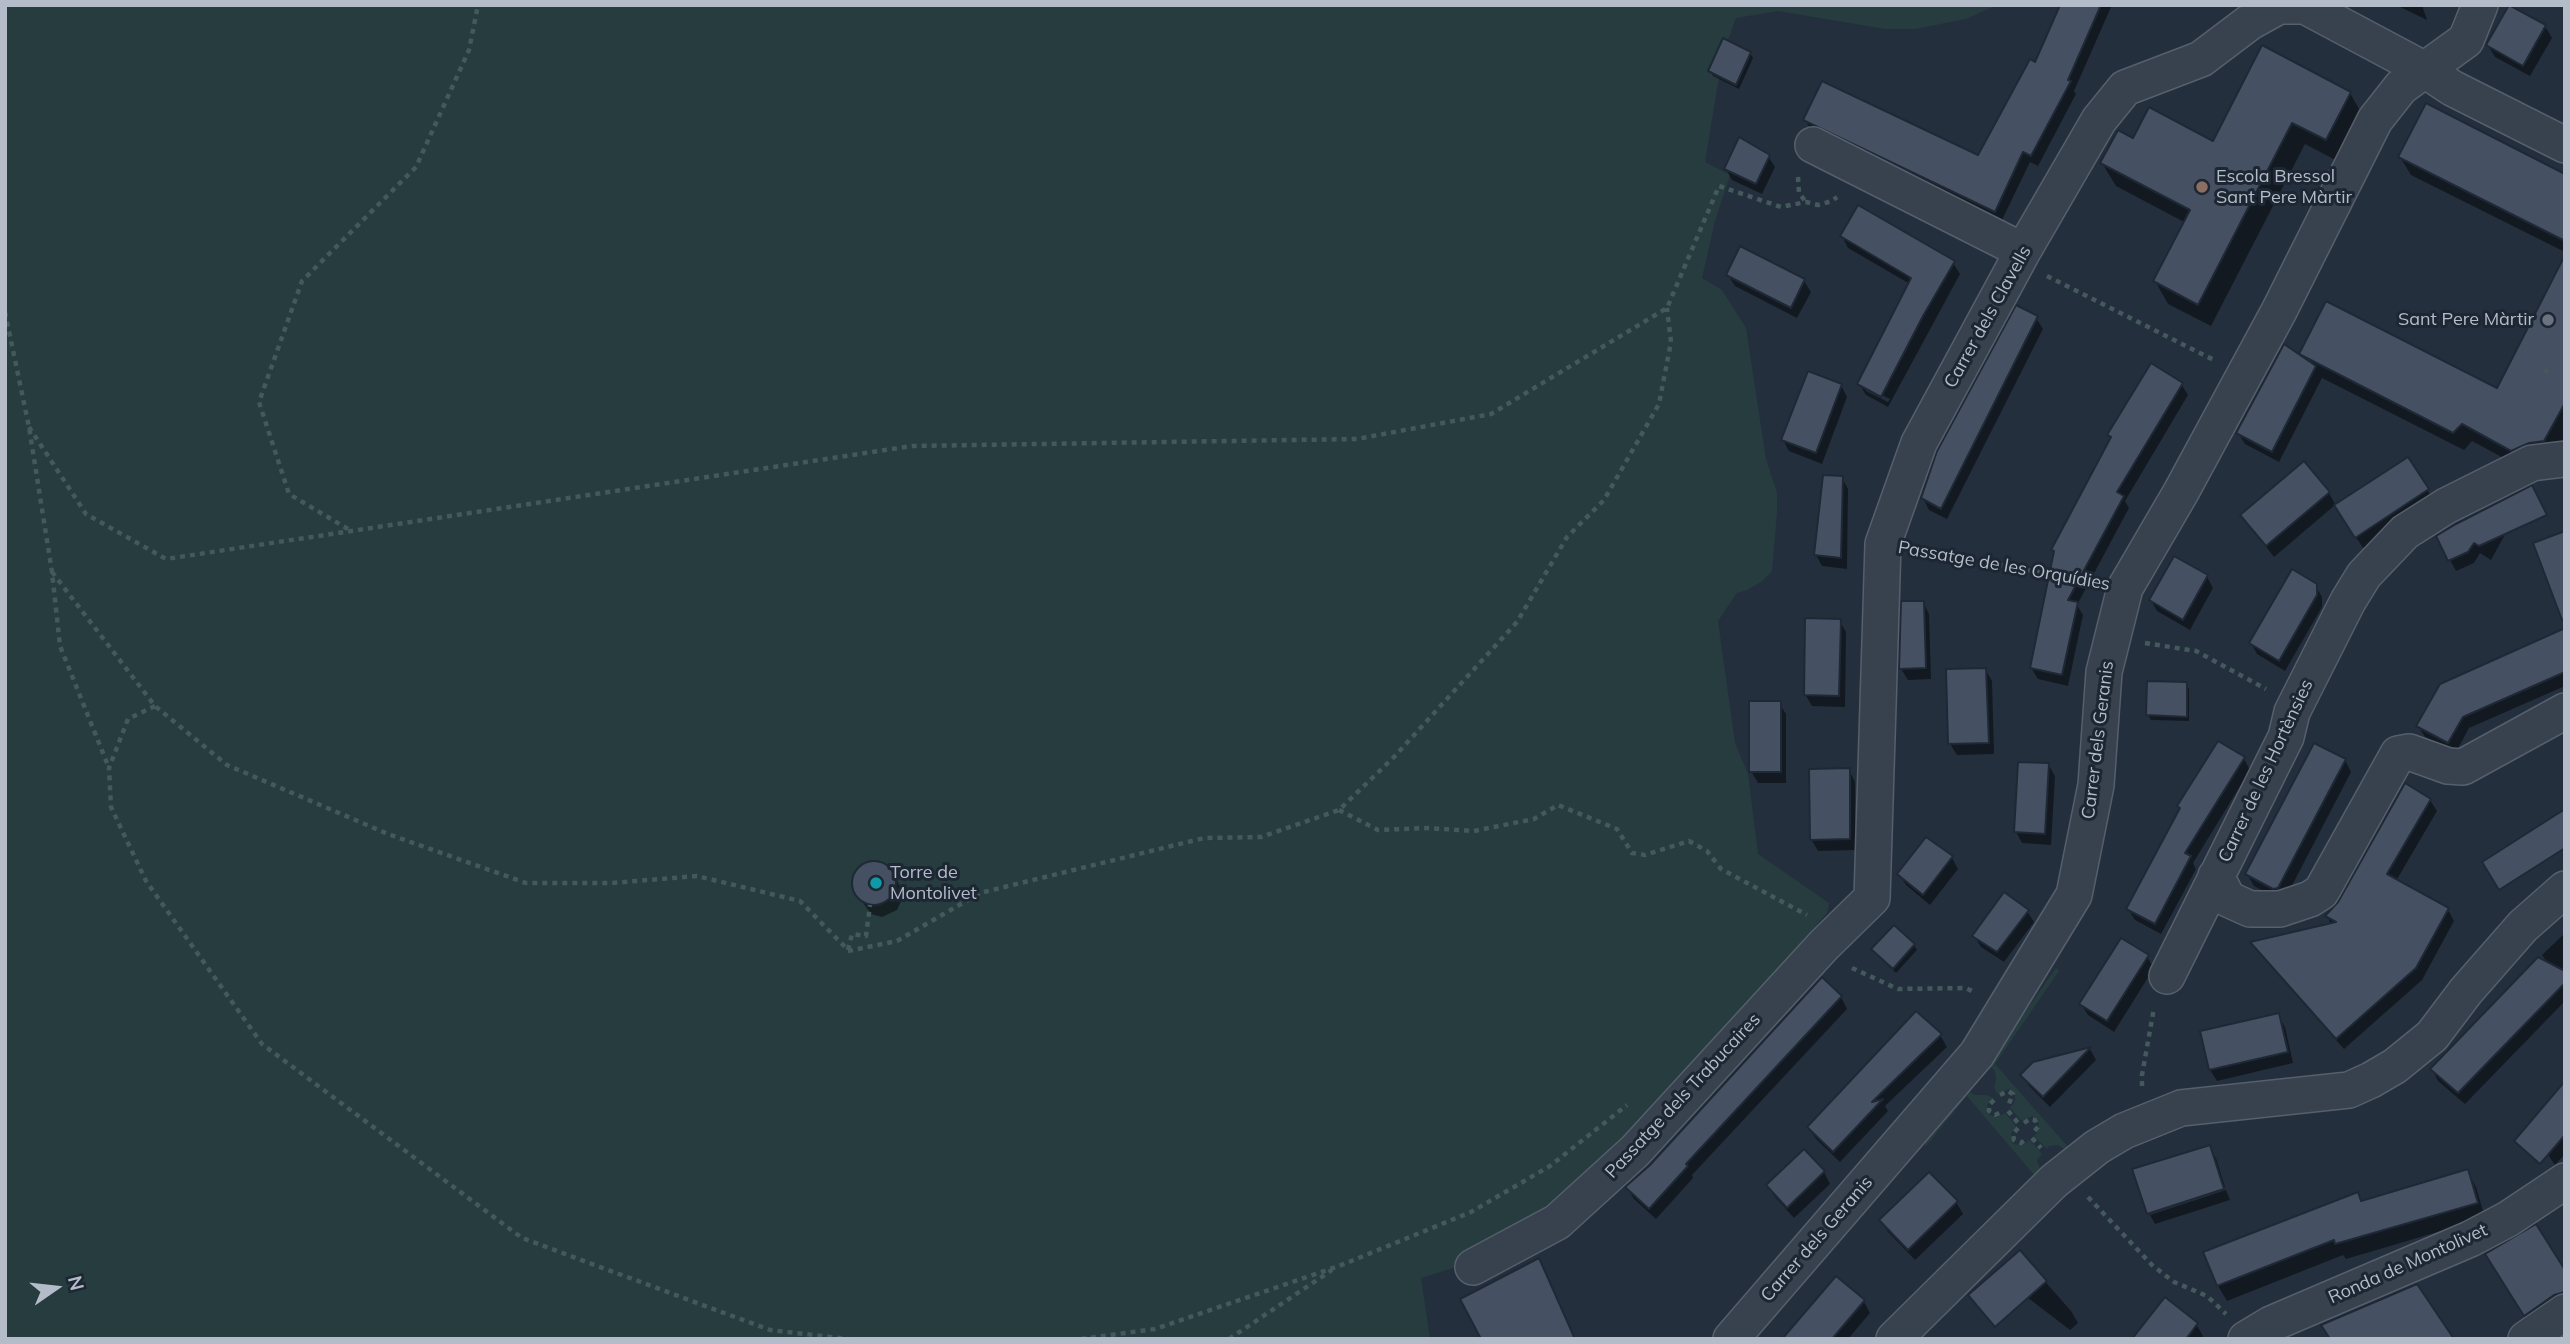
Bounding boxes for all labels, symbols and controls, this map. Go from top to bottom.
place label: Escola Bressol Sant Pere Màrtir [2216,166,2352,208]
marker: Escola Bressol Sant Pere Màrtir [2194,179,2210,195]
street label: Carrer dels Clavells [1940,242,2036,392]
place label: Sant Pere Màrtir [2398,309,2534,331]
marker: Sant Pere Màrtir [2540,312,2556,328]
street label: Passatge de les Orquídies [1896,537,2112,595]
street label: Carrer dels Geranis [2078,660,2118,820]
street label: Carrer de les Hortènsies [2214,676,2318,866]
place label: Torre de Montolivet [890,862,977,904]
marker: Torre de Montolivet [868,875,884,891]
street label: Passatge dels Trabucaires [1601,1009,1765,1183]
street label: Carrer dels Geranis [1757,1172,1877,1306]
street label: Ronda de Montolivet [2325,1219,2491,1309]
north arrow [21,1253,91,1323]
text: N [63,1273,90,1293]

